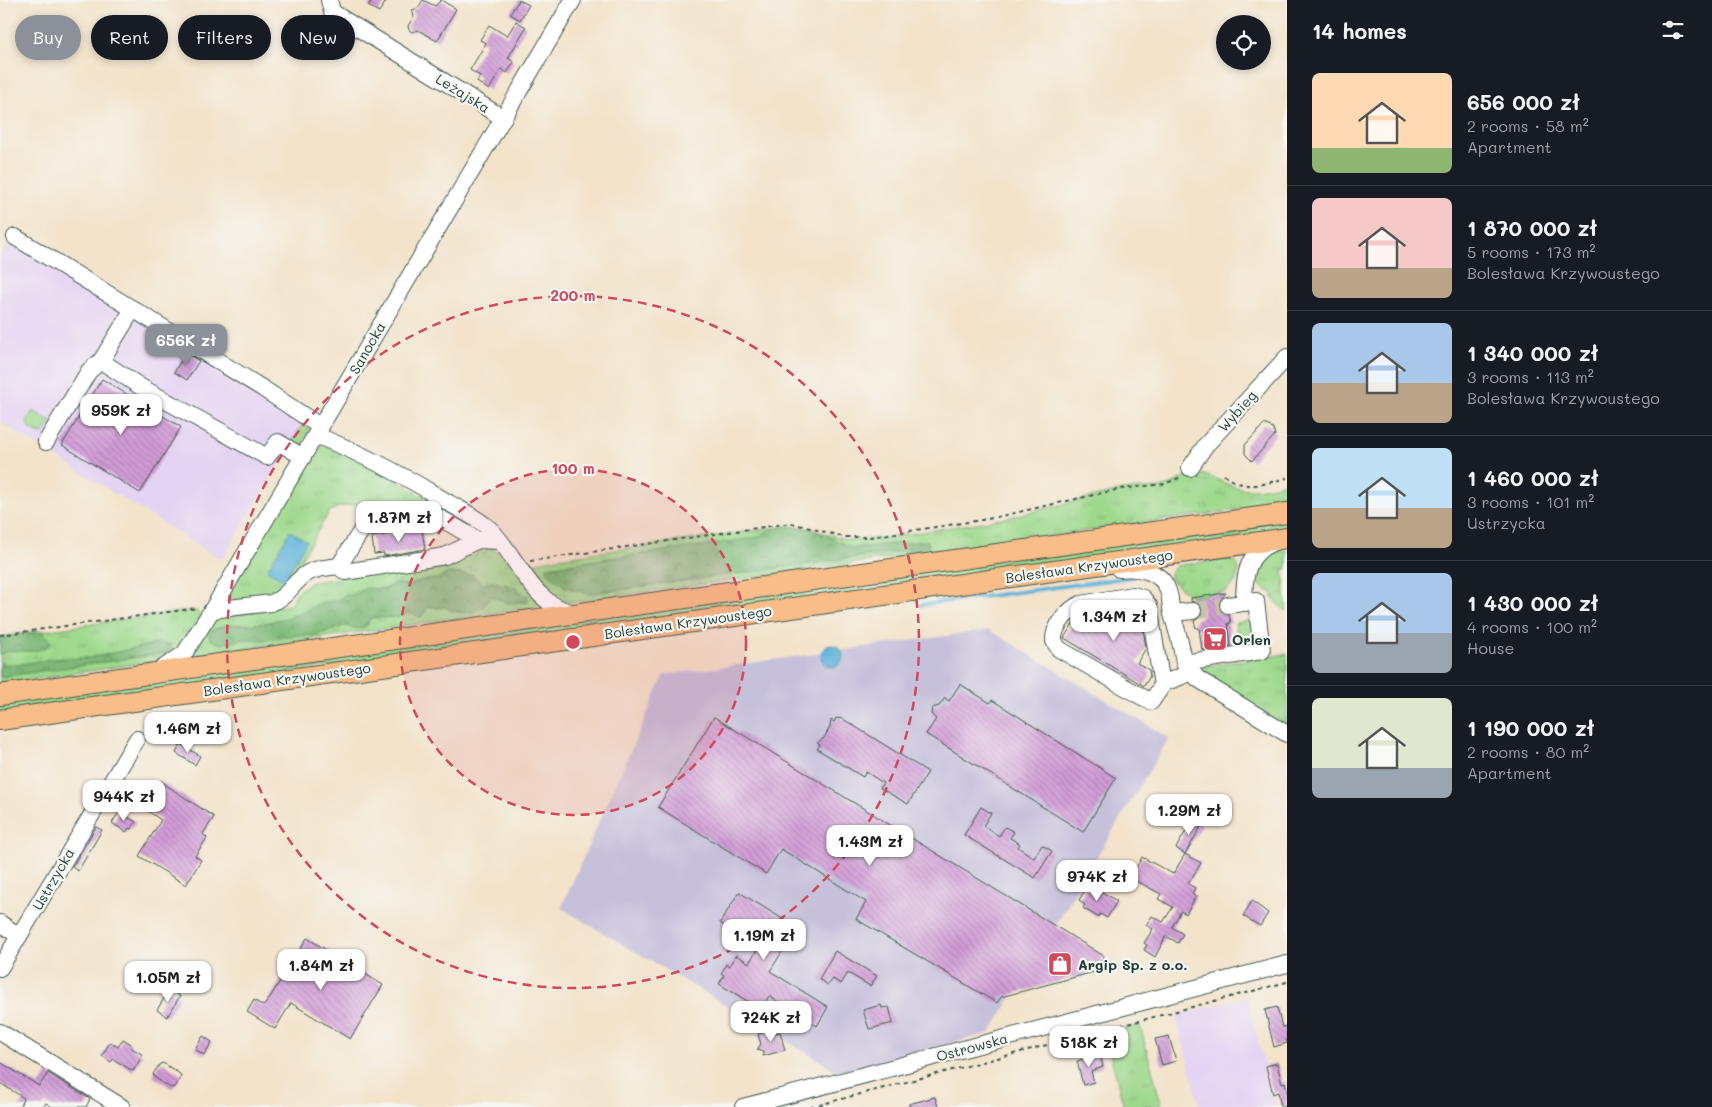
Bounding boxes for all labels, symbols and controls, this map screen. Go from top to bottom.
chip: Buy [15,15,81,60]
chip: Rent [91,15,168,60]
chip: Filters [178,15,271,60]
chip: New [281,15,355,60]
map controls [1216,15,1271,70]
button: locate [1216,15,1271,70]
icon: filters [1659,16,1687,44]
text: 14 homes [1312,17,1407,44]
street label: Leżajska [432,69,494,117]
text: 656 000 zł [1467,88,1580,115]
icon: home [1352,93,1412,153]
text: 2 rooms · 58 m² [1467,115,1589,136]
text: Apartment [1467,136,1552,157]
text: 1 870 000 zł [1467,214,1597,241]
icon: home [1352,218,1412,278]
text: 5 rooms · 173 m² [1467,241,1596,262]
text: Bolesława Krzywoustego [1467,262,1660,283]
text: 200 m [551,285,596,305]
street label: Sanocka [345,319,389,377]
pin: 656K zł [140,324,232,366]
text: 656K zł [156,329,216,350]
text: 1 340 000 zł [1467,339,1598,366]
icon: home [1352,343,1412,403]
text: 3 rooms · 113 m² [1467,366,1594,387]
street label: Wybieg [1213,386,1261,436]
text: Bolesława Krzywoustego [1467,387,1660,408]
pin: 959K zł [75,394,167,436]
text: 959K zł [91,399,151,420]
text: 100 m [551,458,595,478]
text: 1 460 000 zł [1467,464,1598,491]
icon: home [1352,468,1412,528]
text: 3 rooms · 101 m² [1467,491,1594,512]
pin: 1.87M zł [347,500,451,543]
text: 1.87M zł [367,506,431,527]
text: Ustrzycka [1467,512,1546,533]
street label: Bolesława Krzywoustego [1004,545,1174,587]
text: 1 430 000 zł [1467,589,1598,616]
icon: home [1352,593,1412,653]
pin: 1.34M zł [1062,600,1166,642]
street label: Bolesława Krzywoustego [603,601,773,643]
text: 1.34M zł [1081,605,1147,626]
text: 4 rooms · 100 m² [1467,616,1597,637]
supermarket icon: Orlen [1202,626,1228,652]
place label: Orlen [1232,630,1271,649]
centre of rings [564,633,582,651]
text: House [1467,637,1514,658]
street label: Bolesława Krzywoustego [202,658,372,700]
pin: 1.46M zł [136,712,240,754]
text: 1 190 000 zł [1467,714,1594,741]
text: 1.46M zł [155,717,221,738]
icon: home [1352,718,1412,778]
text: 2 rooms · 80 m² [1467,741,1589,762]
text: Apartment [1467,762,1552,783]
pin: 944K zł [78,780,170,822]
text: 944K zł [94,785,154,806]
pin: 1.29M zł [1137,794,1241,836]
text: 1.29M zł [1157,799,1221,820]
pin: 1.43M zł [818,824,922,867]
text: 1.43M zł [837,830,903,851]
street label: Ustrzycka [28,844,78,914]
pin: 974K zł [1051,860,1143,902]
text: 974K zł [1067,865,1127,886]
pin: 1.19M zł [712,918,816,961]
text: 1.19M zł [733,924,795,945]
pin: 1.84M zł [269,948,373,991]
shop icon: Argip Sp. z o.o. [1047,951,1073,977]
text: 1.84M zł [288,954,354,975]
place label: Argip Sp. z o.o. [1078,955,1188,974]
pin: 1.05M zł [116,960,220,1003]
text: 1.05M zł [135,966,201,987]
pin: 724K zł [725,1000,817,1043]
text: 724K zł [741,1006,801,1027]
pin: 518K zł [1043,1026,1135,1068]
street label: Ostrowska [934,1028,1010,1066]
text: 518K zł [1060,1031,1118,1052]

